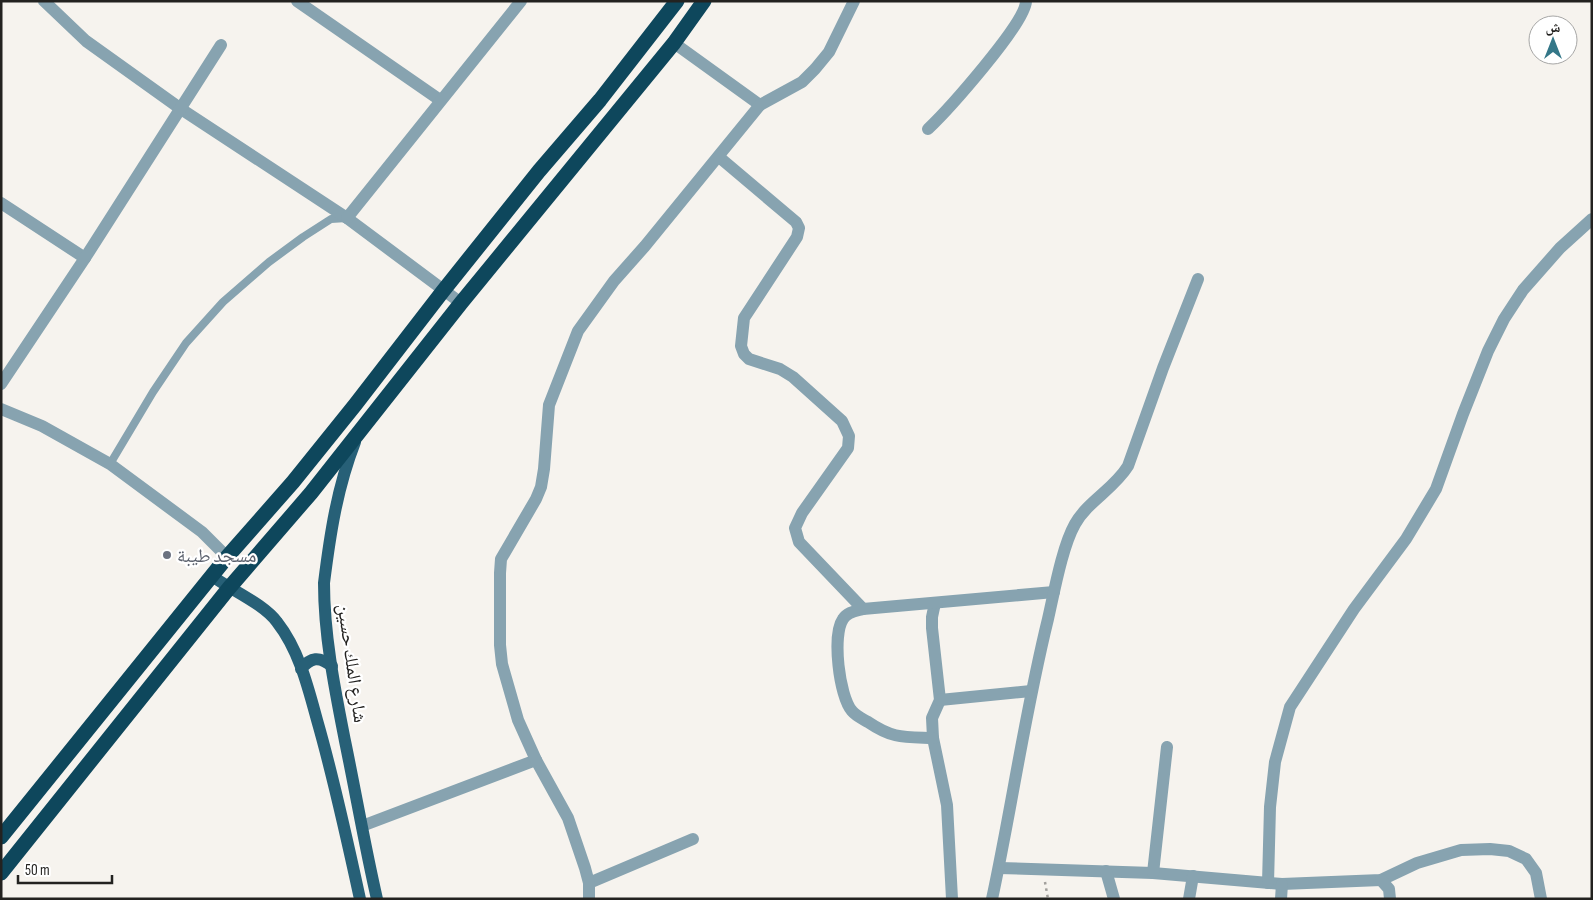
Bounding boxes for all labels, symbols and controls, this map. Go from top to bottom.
north arrow [1528,15,1578,65]
text: ش [1546,19,1561,36]
place label: مسجد طيبة [177,545,256,568]
marker: مسجد طيبة [161,549,173,561]
street label: شارع الملك حسين [332,602,371,724]
scale bar [18,852,111,884]
text: 50 m [25,861,50,880]

